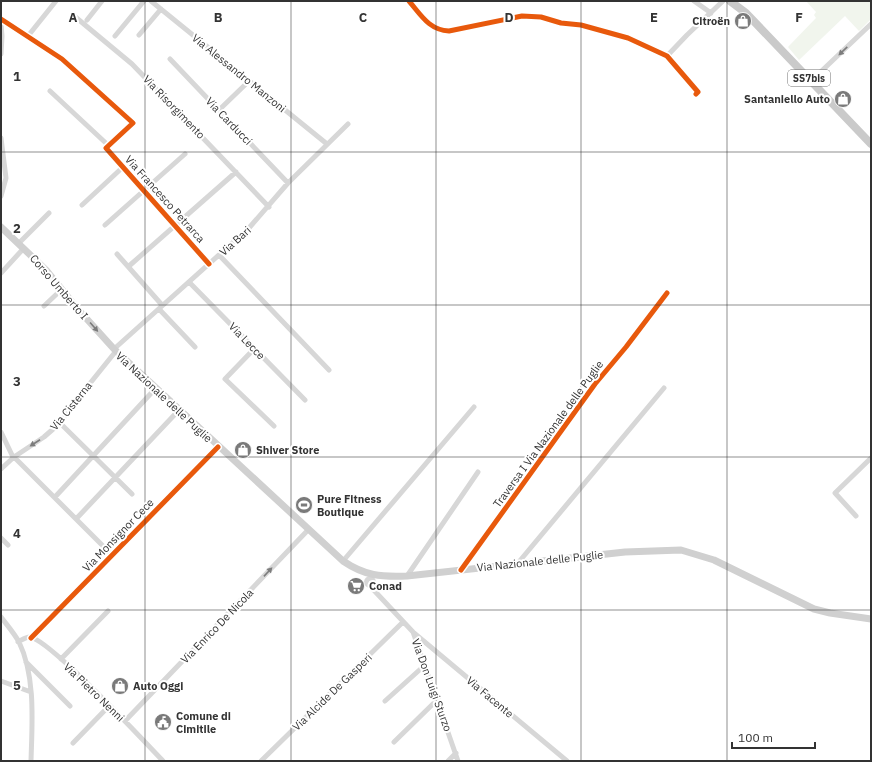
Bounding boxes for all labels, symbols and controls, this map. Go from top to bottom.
text: A [69,9,78,26]
text: B [214,9,223,26]
text: C [359,9,368,26]
text: D [504,9,514,26]
text: E [650,9,658,26]
text: F [795,9,803,26]
shop icon: Citroën [733,11,753,31]
place label: Citroën [692,14,730,28]
street label: Via Alessandro Manzoni [189,31,289,115]
one-way arrow [838,46,848,56]
text: 1 [13,68,21,85]
road number: SS7bis [788,70,830,86]
street label: Via Risorgimento [140,72,208,142]
shop icon: Santaniello Auto [833,89,853,109]
place label: Santaniello Auto [744,92,830,106]
street label: Via Carducci [203,94,255,148]
street label: Via Francesco Petrarca [122,152,208,246]
text: 2 [13,220,21,237]
street label: Via Bari [216,223,254,259]
street label: Corso Umberto I [27,252,91,322]
street label: Via Lecce [226,319,268,363]
one-way arrow [89,322,99,332]
street label: Via Nazionale delle Puglie [113,349,215,445]
street label: Traversa I Via Nazionale delle Puglie [490,358,606,510]
text: 3 [13,373,21,390]
street label: Via Cisterna [47,379,95,433]
one-way arrow [29,440,41,447]
shop icon: Shiver Store [233,440,253,460]
place label: Shiver Store [256,443,319,457]
place label: Pure Fitness Boutique [317,492,382,519]
street label: Via Monsignor Cece [79,495,157,575]
sports icon: Pure Fitness Boutique [294,495,314,515]
text: 4 [13,525,21,542]
street label: Via Nazionale delle Puglie [476,547,604,575]
one-way arrow [264,567,273,577]
supermarket icon: Conad [346,576,366,596]
place label: Conad [369,579,402,593]
street label: Via Enrico De Nicola [178,586,256,666]
street label: Via Don Luigi Sturzo [409,637,455,733]
street label: Via Alcide De Gasperi [289,650,375,734]
street label: Via Pietro Nenni [61,660,127,724]
street label: Via Facente [464,673,516,721]
shop icon: Auto Oggi [110,676,130,696]
text: 5 [13,677,21,694]
place label: Auto Oggi [133,679,183,693]
place label: Comune di Cimitile [176,709,231,736]
public building icon: Comune di Cimitile [153,712,173,732]
scale bar [732,724,815,750]
text: 100 m [738,730,773,745]

